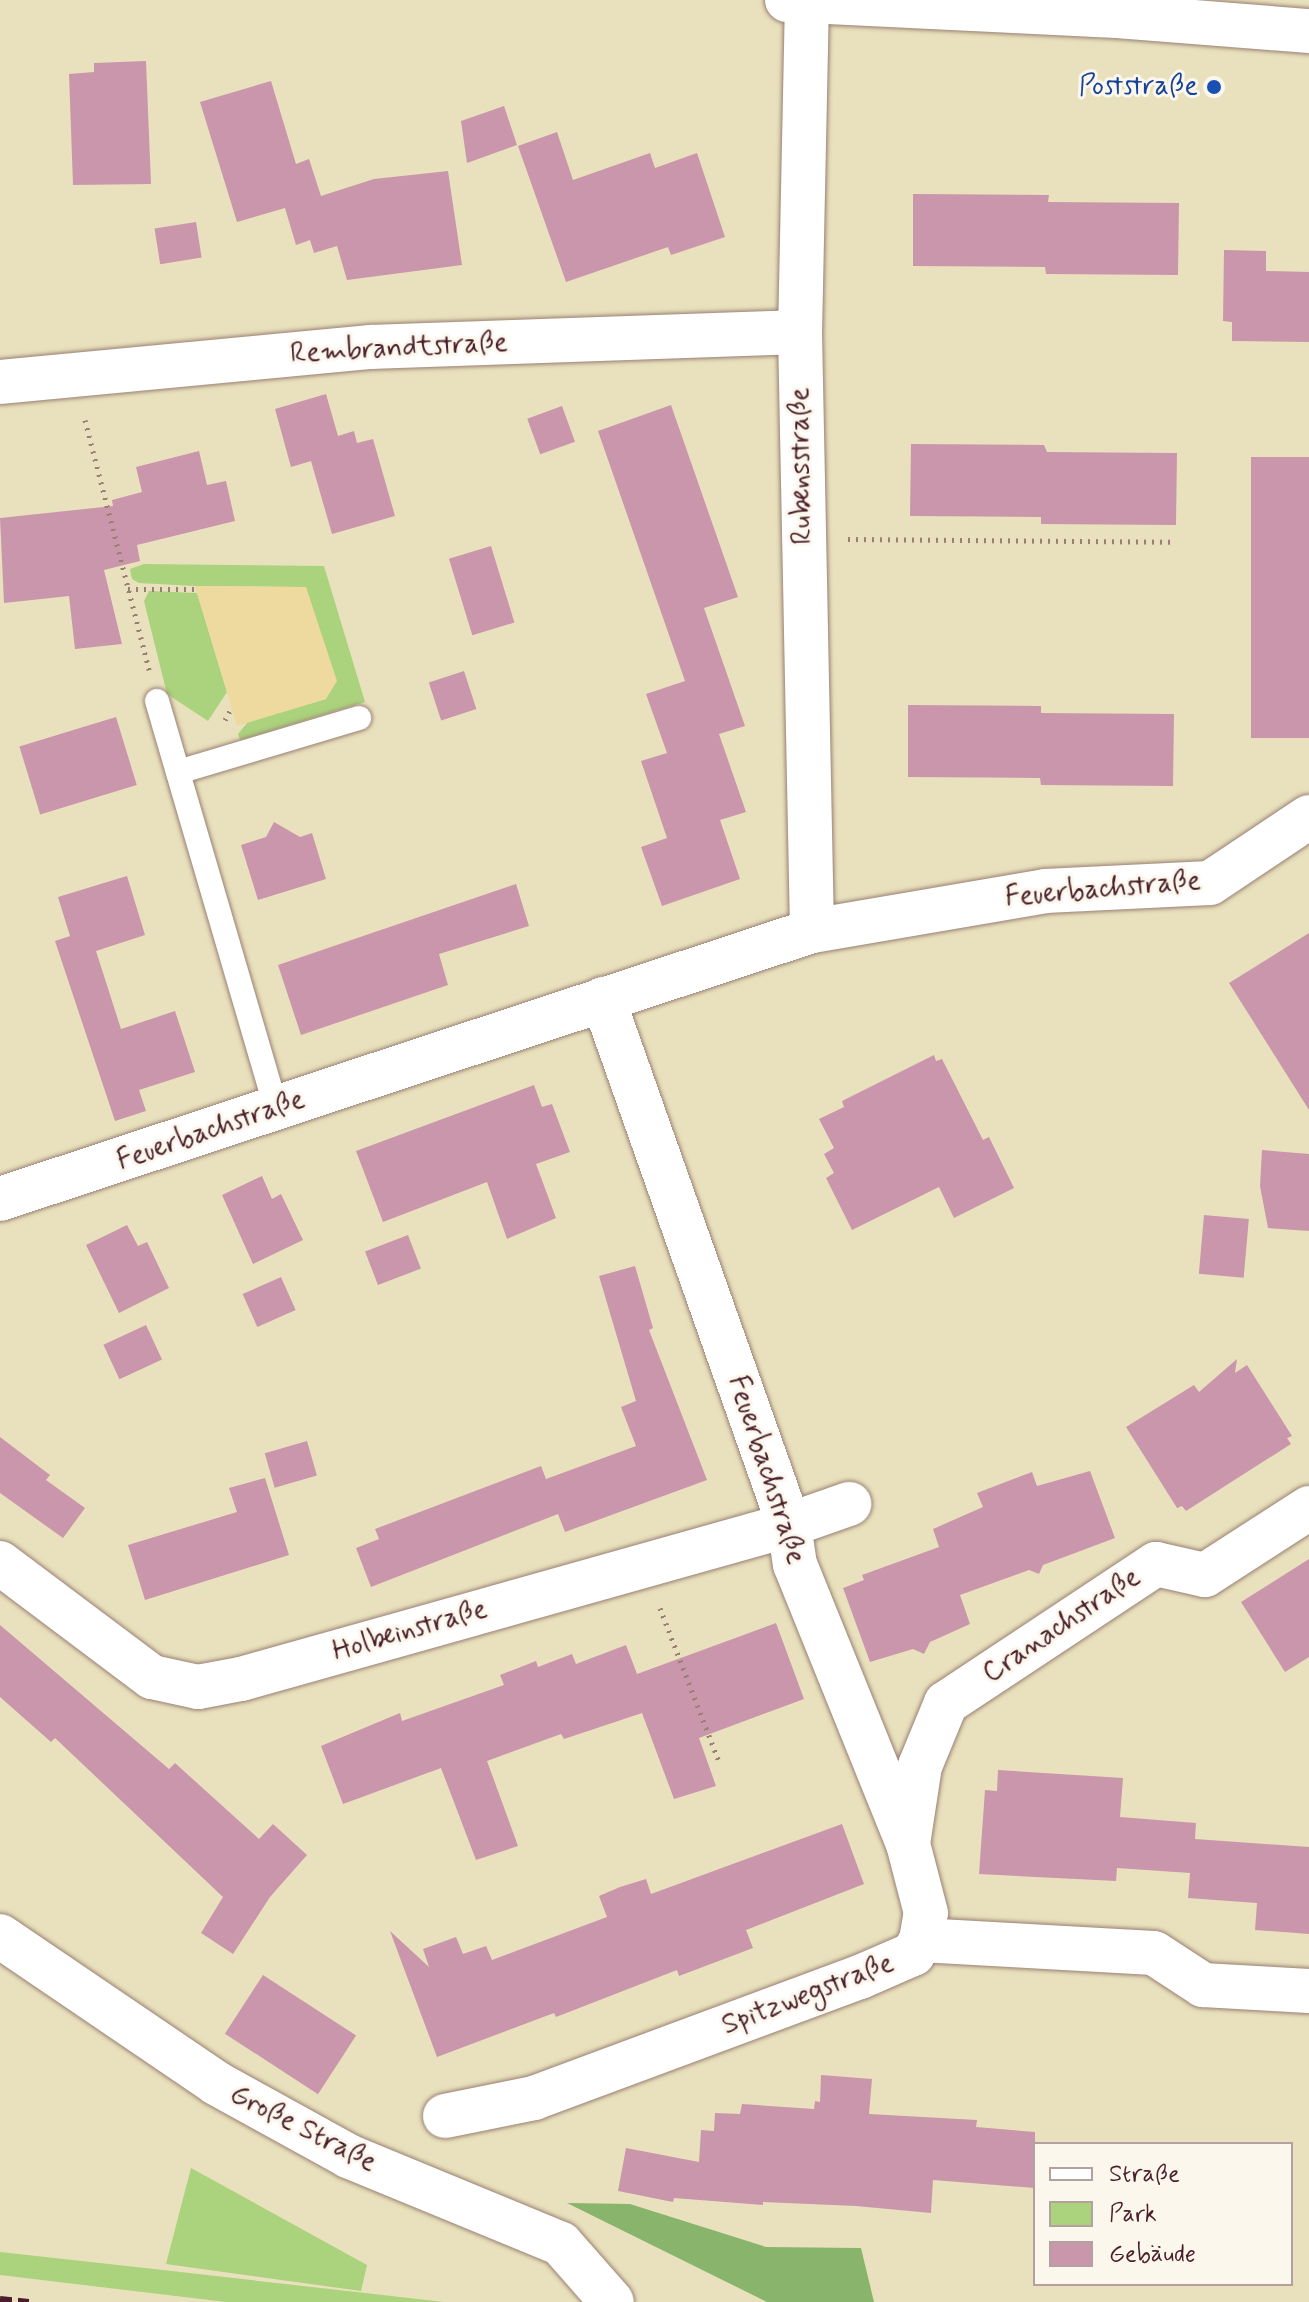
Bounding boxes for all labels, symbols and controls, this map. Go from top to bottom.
place label: Poststraße [1079,70,1198,104]
marker: Poststraße [1205,78,1223,96]
street label: Rembrandtstraße [289,327,509,371]
street label: Rubensstraße [784,387,820,545]
street label: Feuerbachstraße [1004,865,1202,915]
street label: Feuerbachstraße [113,1083,309,1179]
street label: Feuerbachstraße [720,1372,812,1568]
street label: Cranachstraße [977,1561,1147,1691]
street label: Holbeinstraße [329,1593,491,1669]
street label: Spitzwegstraße [717,1947,899,2043]
street label: Große Straße [224,2078,382,2180]
legend [1033,2142,1293,2286]
text: Straße [1109,2159,1180,2190]
text: Park [1109,2199,1157,2230]
text: Gebäude [1109,2239,1196,2270]

